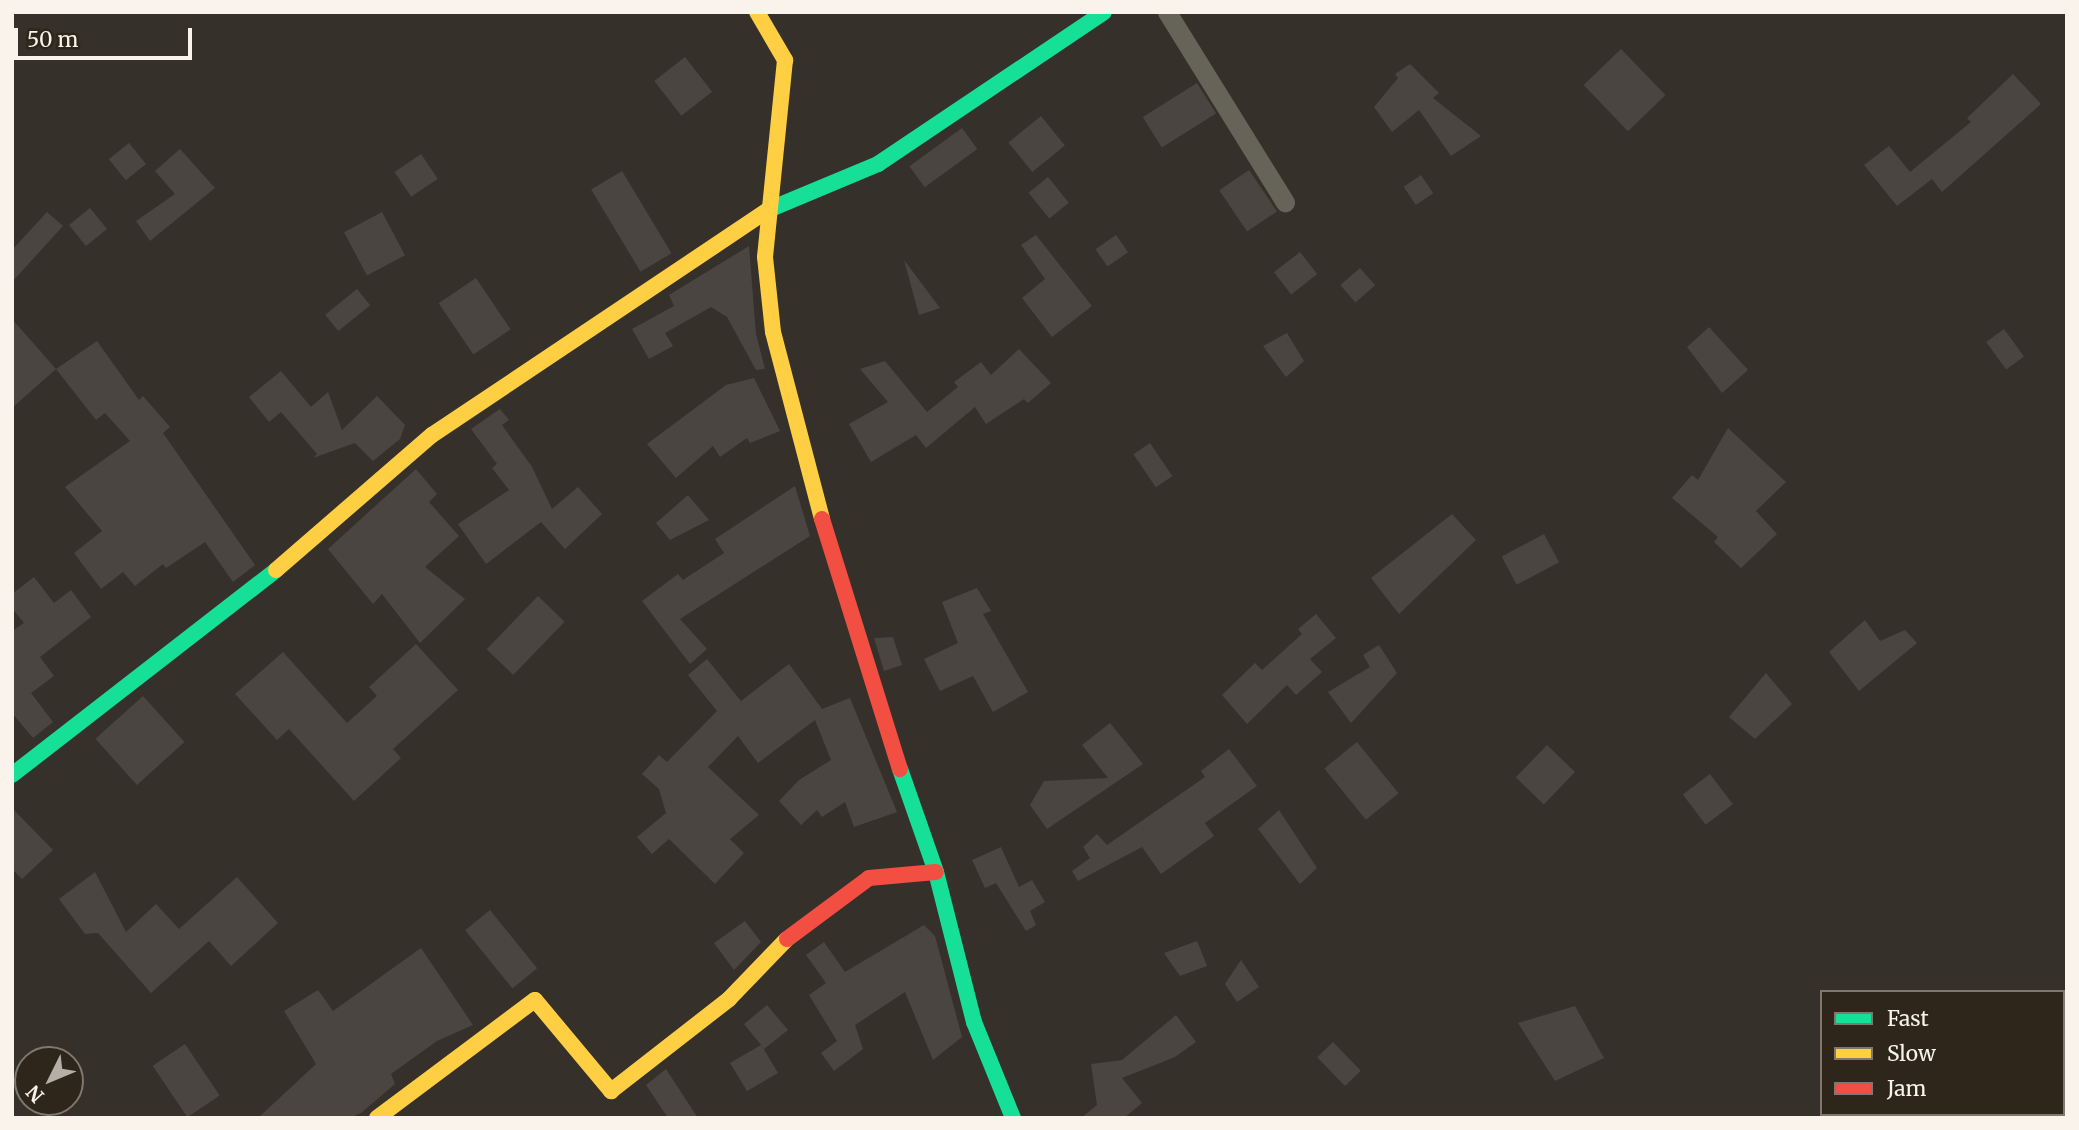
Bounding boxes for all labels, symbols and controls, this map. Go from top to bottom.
scale bar [18,14,196,58]
text: 50 m [27,26,78,53]
legend [1820,990,2065,1116]
text: Fast [1887,1005,1929,1032]
text: Slow [1887,1040,1936,1067]
north arrow [14,1046,84,1116]
text: Jam [1887,1075,1926,1102]
text: N [21,1080,49,1108]

